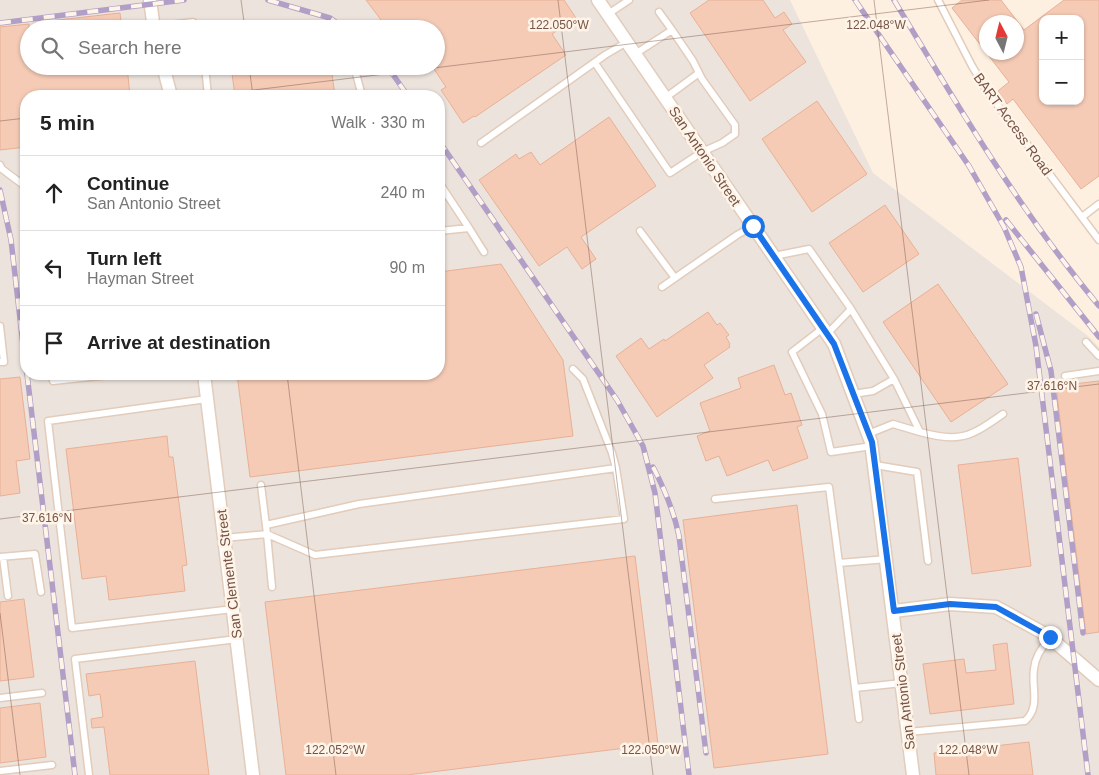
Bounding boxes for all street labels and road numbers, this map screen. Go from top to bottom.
street label: BART Access Road [971,70,1055,178]
street label: San Antonio Street [666,103,744,209]
street label: San Clemente Street [213,508,245,639]
street label: San Antonio Street [888,633,918,751]

